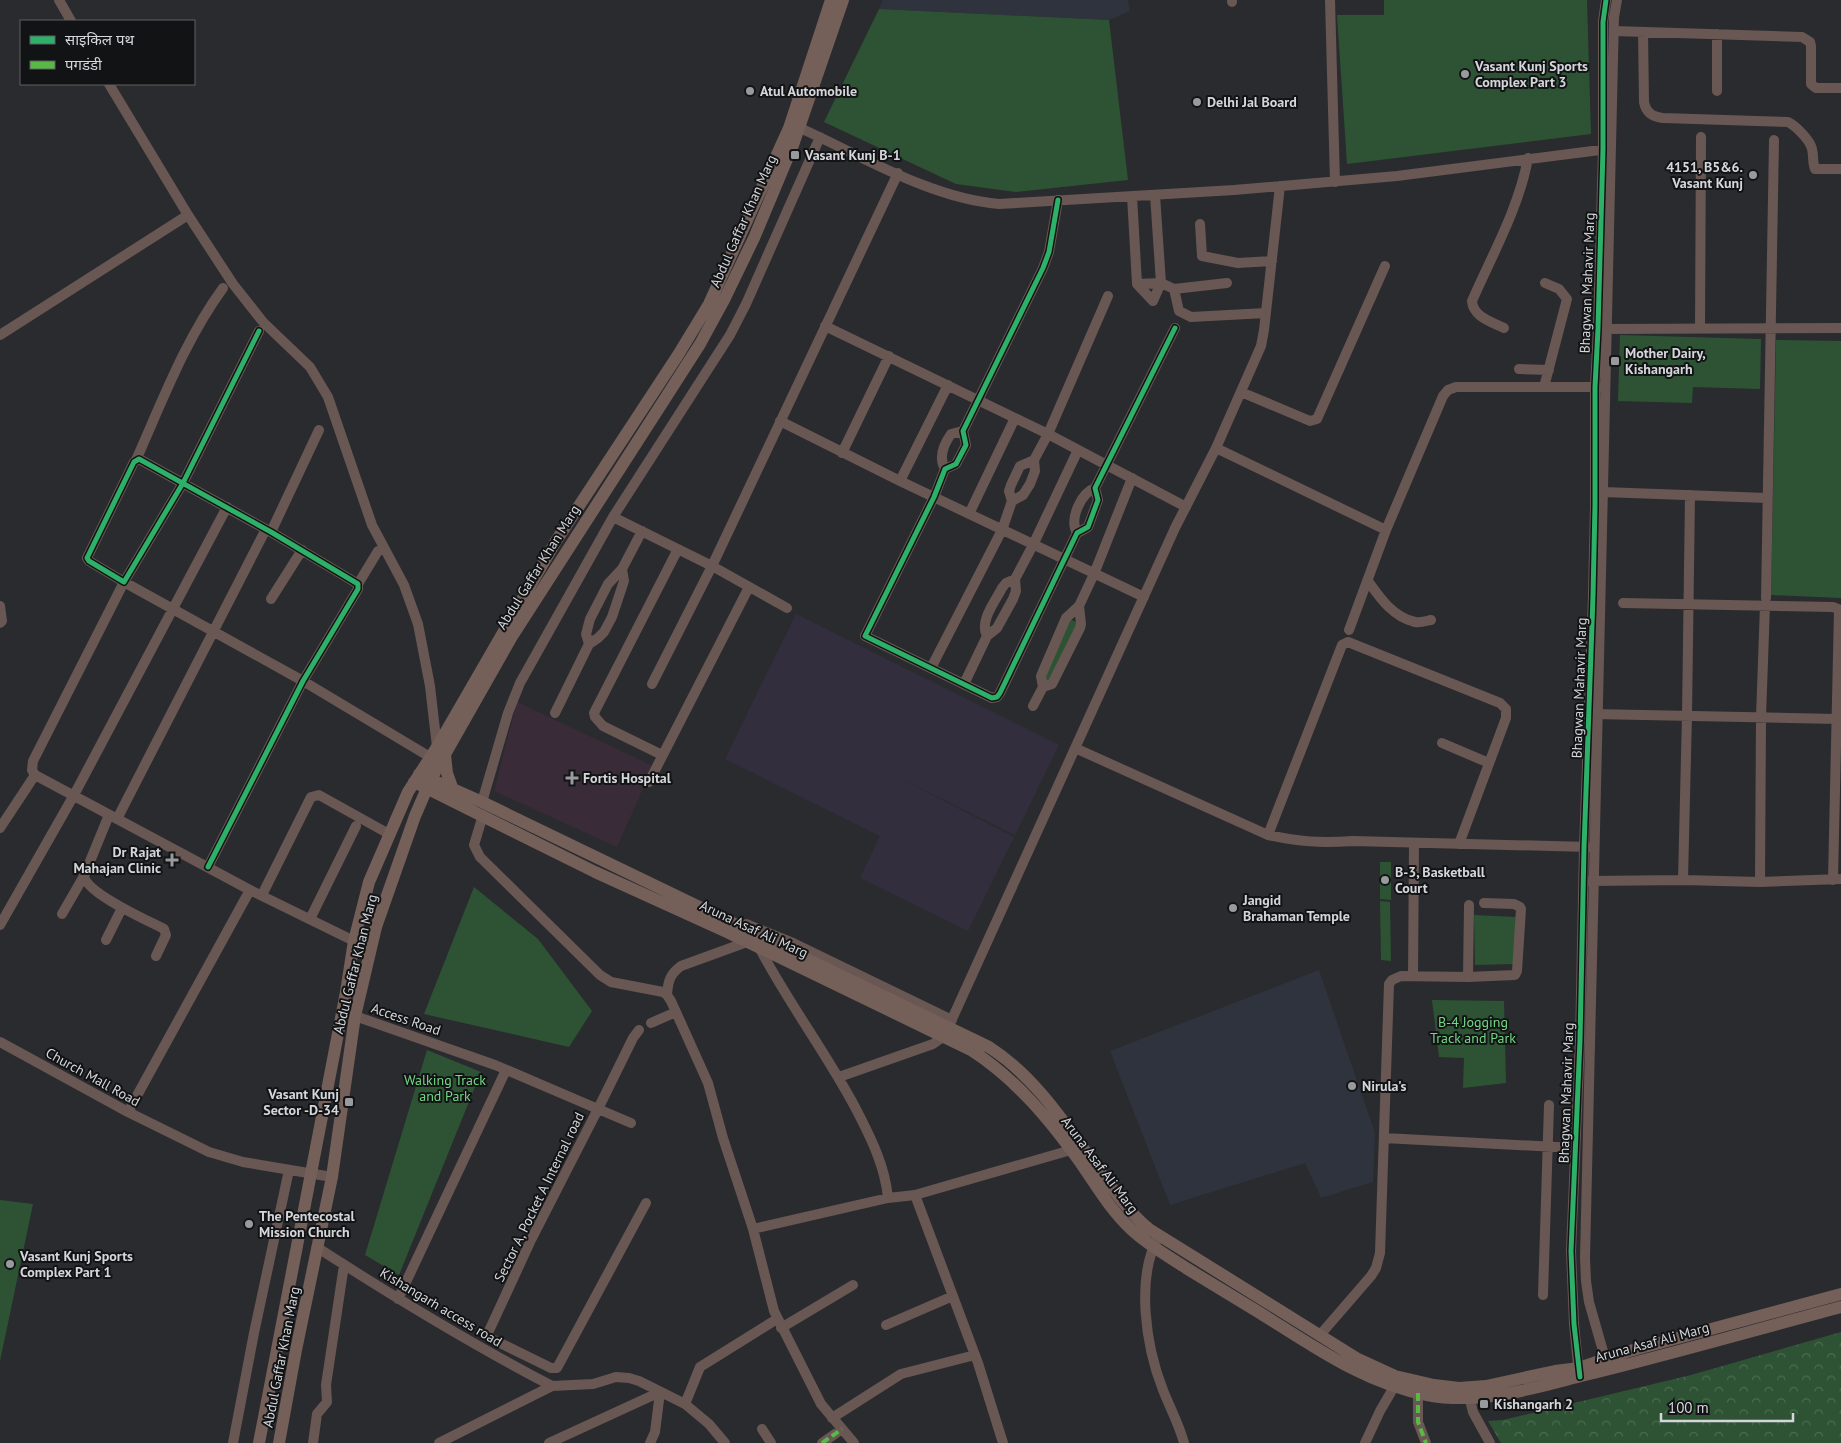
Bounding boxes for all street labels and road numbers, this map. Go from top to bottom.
street label: Abdul Gaffar Khan Marg [706,152,780,290]
street label: Bhagwan Mahavir Marg [1576,212,1598,354]
street label: Abdul Gaffar Khan Marg [492,501,584,633]
street label: Bhagwan Mahavir Marg [1568,617,1590,759]
street label: Abdul Gaffar Khan Marg [329,892,381,1036]
street label: Aruna Asaf Ali Marg [697,896,811,962]
street label: Access Road [369,999,443,1039]
street label: Bhagwan Mahavir Marg [1555,1022,1577,1164]
street label: Church Mall Road [43,1044,143,1110]
street label: Sector A, Pocket A Internal road [490,1109,588,1285]
street label: Aruna Asaf Ali Marg [1058,1113,1142,1217]
street label: Kishangarh access road [377,1263,505,1351]
street label: Abdul Gaffar Khan Marg [258,1285,304,1429]
street label: Aruna Asaf Ali Marg [1593,1318,1711,1366]

